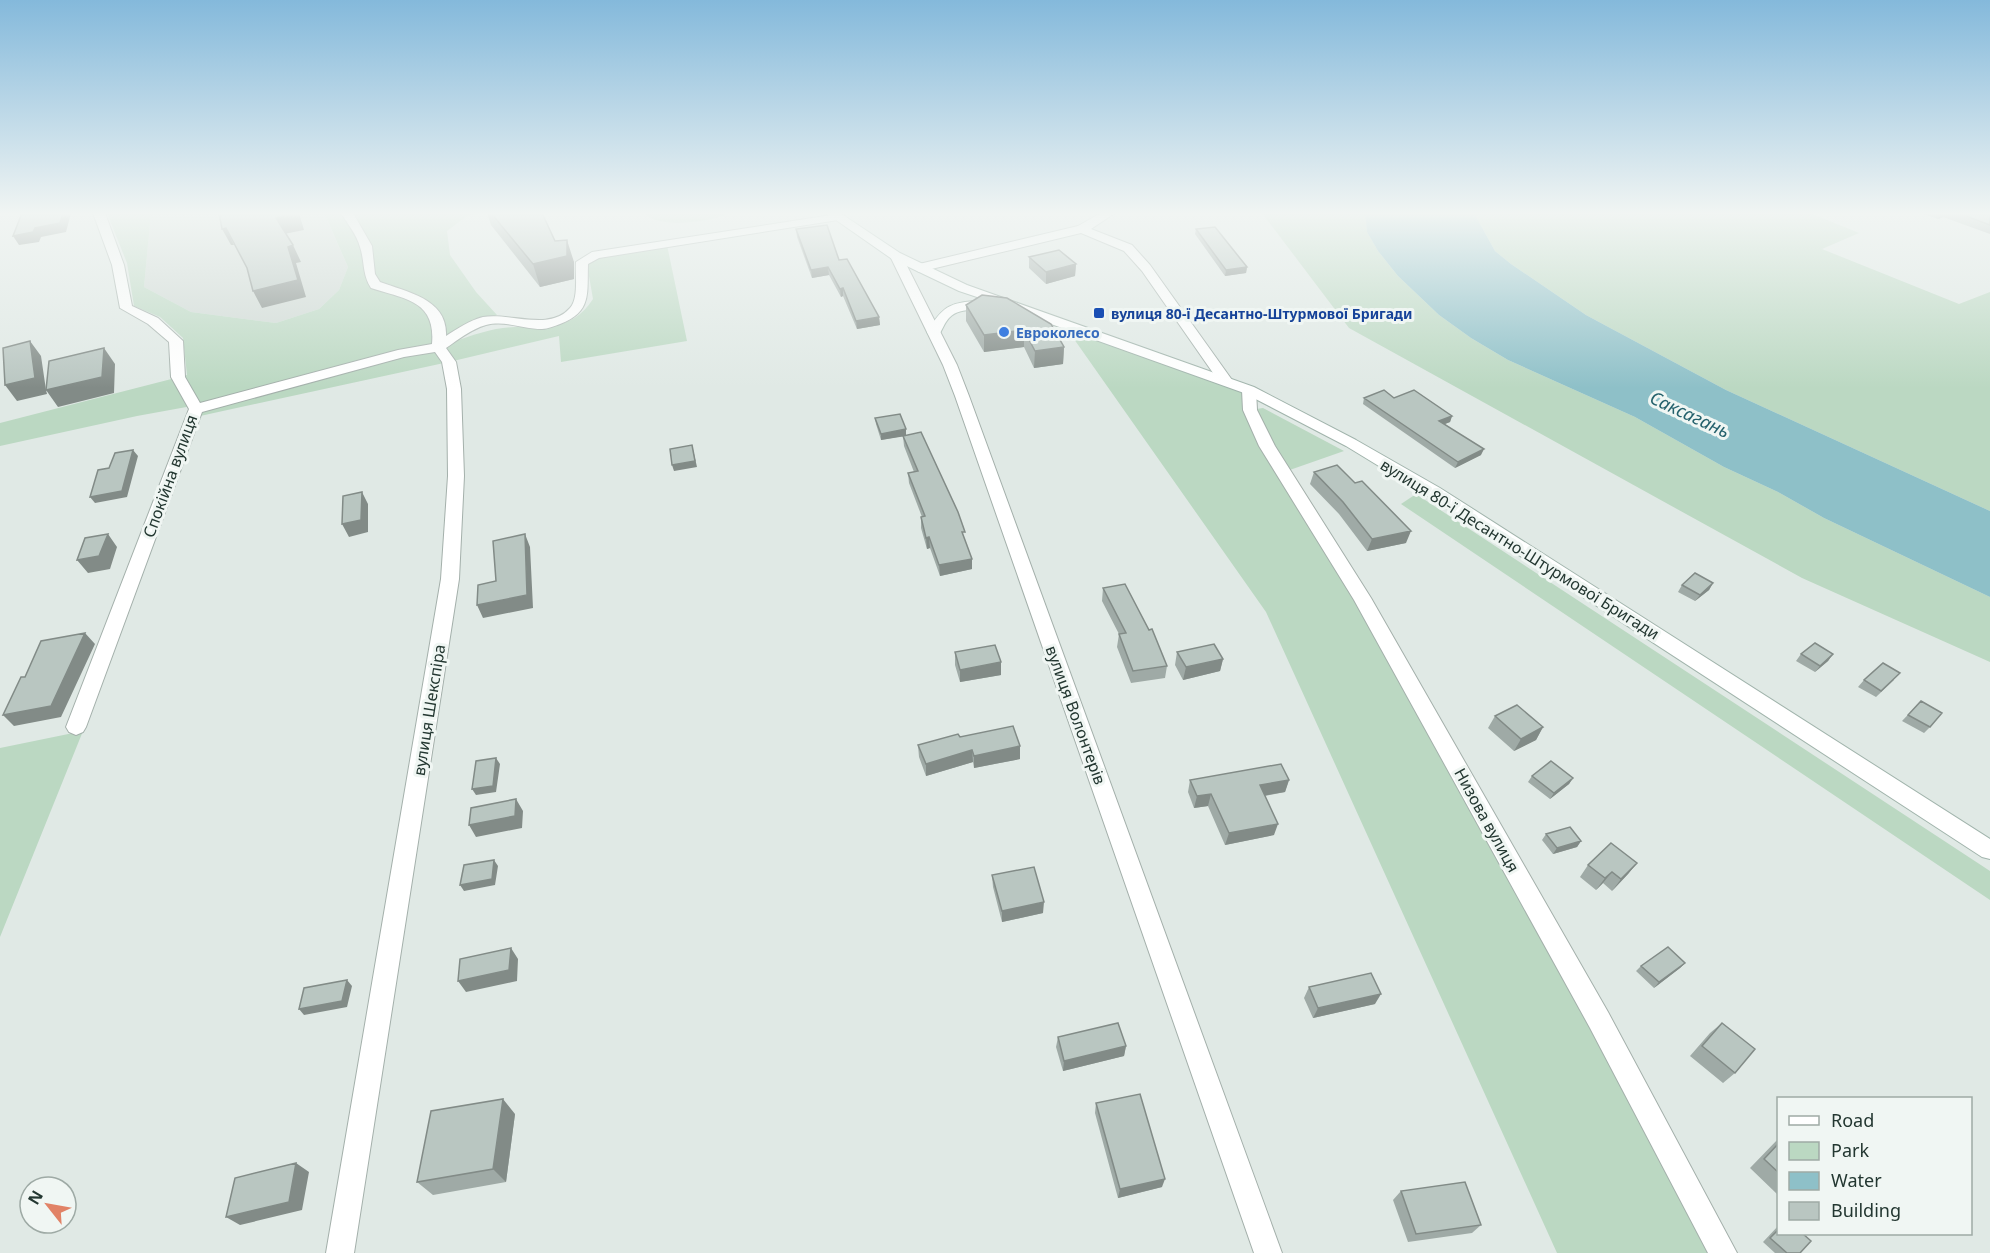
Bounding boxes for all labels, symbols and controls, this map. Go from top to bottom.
place label: вулиця 80-ї Десантно-Штурмової Бригади [1111,304,1412,323]
marker: вулиця 80-ї Десантно-Штурмової Бригади [1092,306,1106,320]
place label: Евроколесо [1016,323,1100,342]
marker: Евроколесо [997,325,1011,339]
water label: Саксагань [1646,385,1734,443]
street label: Спокійна вулиця [138,411,202,541]
street label: вулиця 80-ї Десантно-Штурмової Бригади [1376,454,1664,644]
street label: вулиця Волонтерів [1041,642,1111,788]
street label: вулиця Шекспіра [408,643,450,777]
street label: Низова вулиця [1449,764,1525,876]
legend [1777,1097,1972,1235]
text: Road [1831,1108,1874,1132]
text: Park [1831,1138,1869,1162]
text: Water [1831,1168,1882,1192]
north arrow [18,1175,78,1235]
text: N [22,1186,48,1209]
text: Building [1831,1198,1901,1222]

